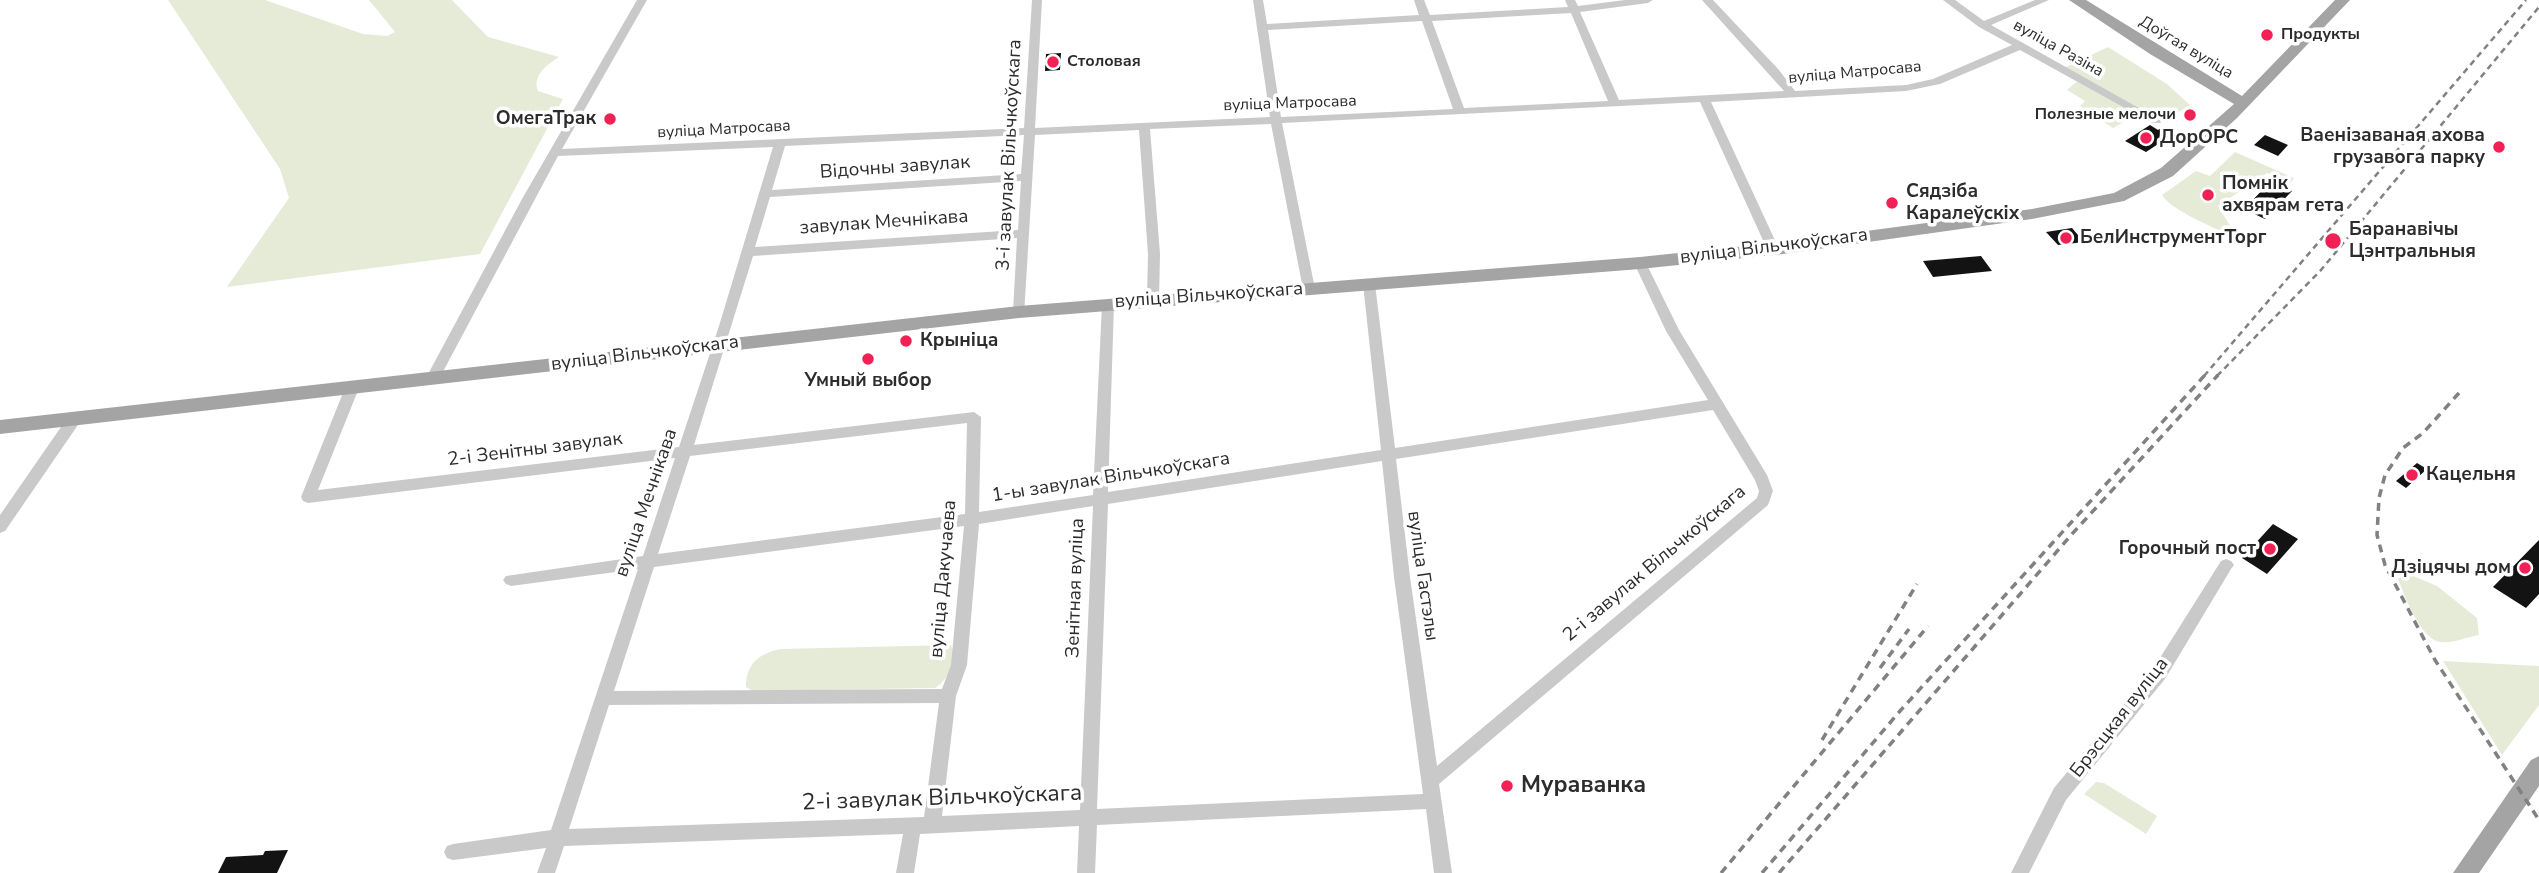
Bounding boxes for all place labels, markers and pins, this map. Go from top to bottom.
place label: Продукты [2281,25,2360,45]
marker: Продукты [2259,27,2275,43]
place label: Столовая [1067,52,1141,72]
marker: Столовая [1045,54,1061,70]
place label: Полезные мелочи [2035,105,2176,125]
marker: Полезные мелочи [2182,107,2198,123]
place label: ОмегаТрак [496,108,596,130]
marker: ОмегаТрак [602,111,618,127]
place label: Ваенізаваная ахова грузавога парку [2300,125,2485,169]
place label: ДорОРС [2160,127,2238,149]
marker: ДорОРС [2138,130,2154,146]
marker: Ваенізаваная ахова грузавога парку [2491,139,2507,155]
place label: Помнік ахвярам гета [2222,173,2344,217]
place label: Сядзіба Каралеўскіх [1906,181,2019,225]
marker: Помнік ахвярам гета [2200,187,2216,203]
marker: Сядзіба Каралеўскіх [1884,195,1900,211]
place label: Баранавічы Цэнтральныя [2349,219,2476,263]
place label: БелИнструментТорг [2080,227,2266,249]
marker: БелИнструментТорг [2058,230,2074,246]
marker: Баранавічы Цэнтральныя [2323,231,2343,251]
place label: Крыніца [920,330,998,352]
marker: Крыніца [898,333,914,349]
marker: Умный выбор [860,351,876,367]
place label: Умный выбор [804,370,932,392]
place label: Кацельня [2426,464,2516,486]
marker: Кацельня [2404,467,2420,483]
place label: Горочный пост [2119,538,2256,560]
marker: Горочный пост [2262,541,2278,557]
place label: Дзіцячы дом [2392,557,2511,579]
marker: Дзіцячы дом [2517,560,2533,576]
place label: Мураванка [1521,772,1646,800]
marker: Мураванка [1499,778,1515,794]

